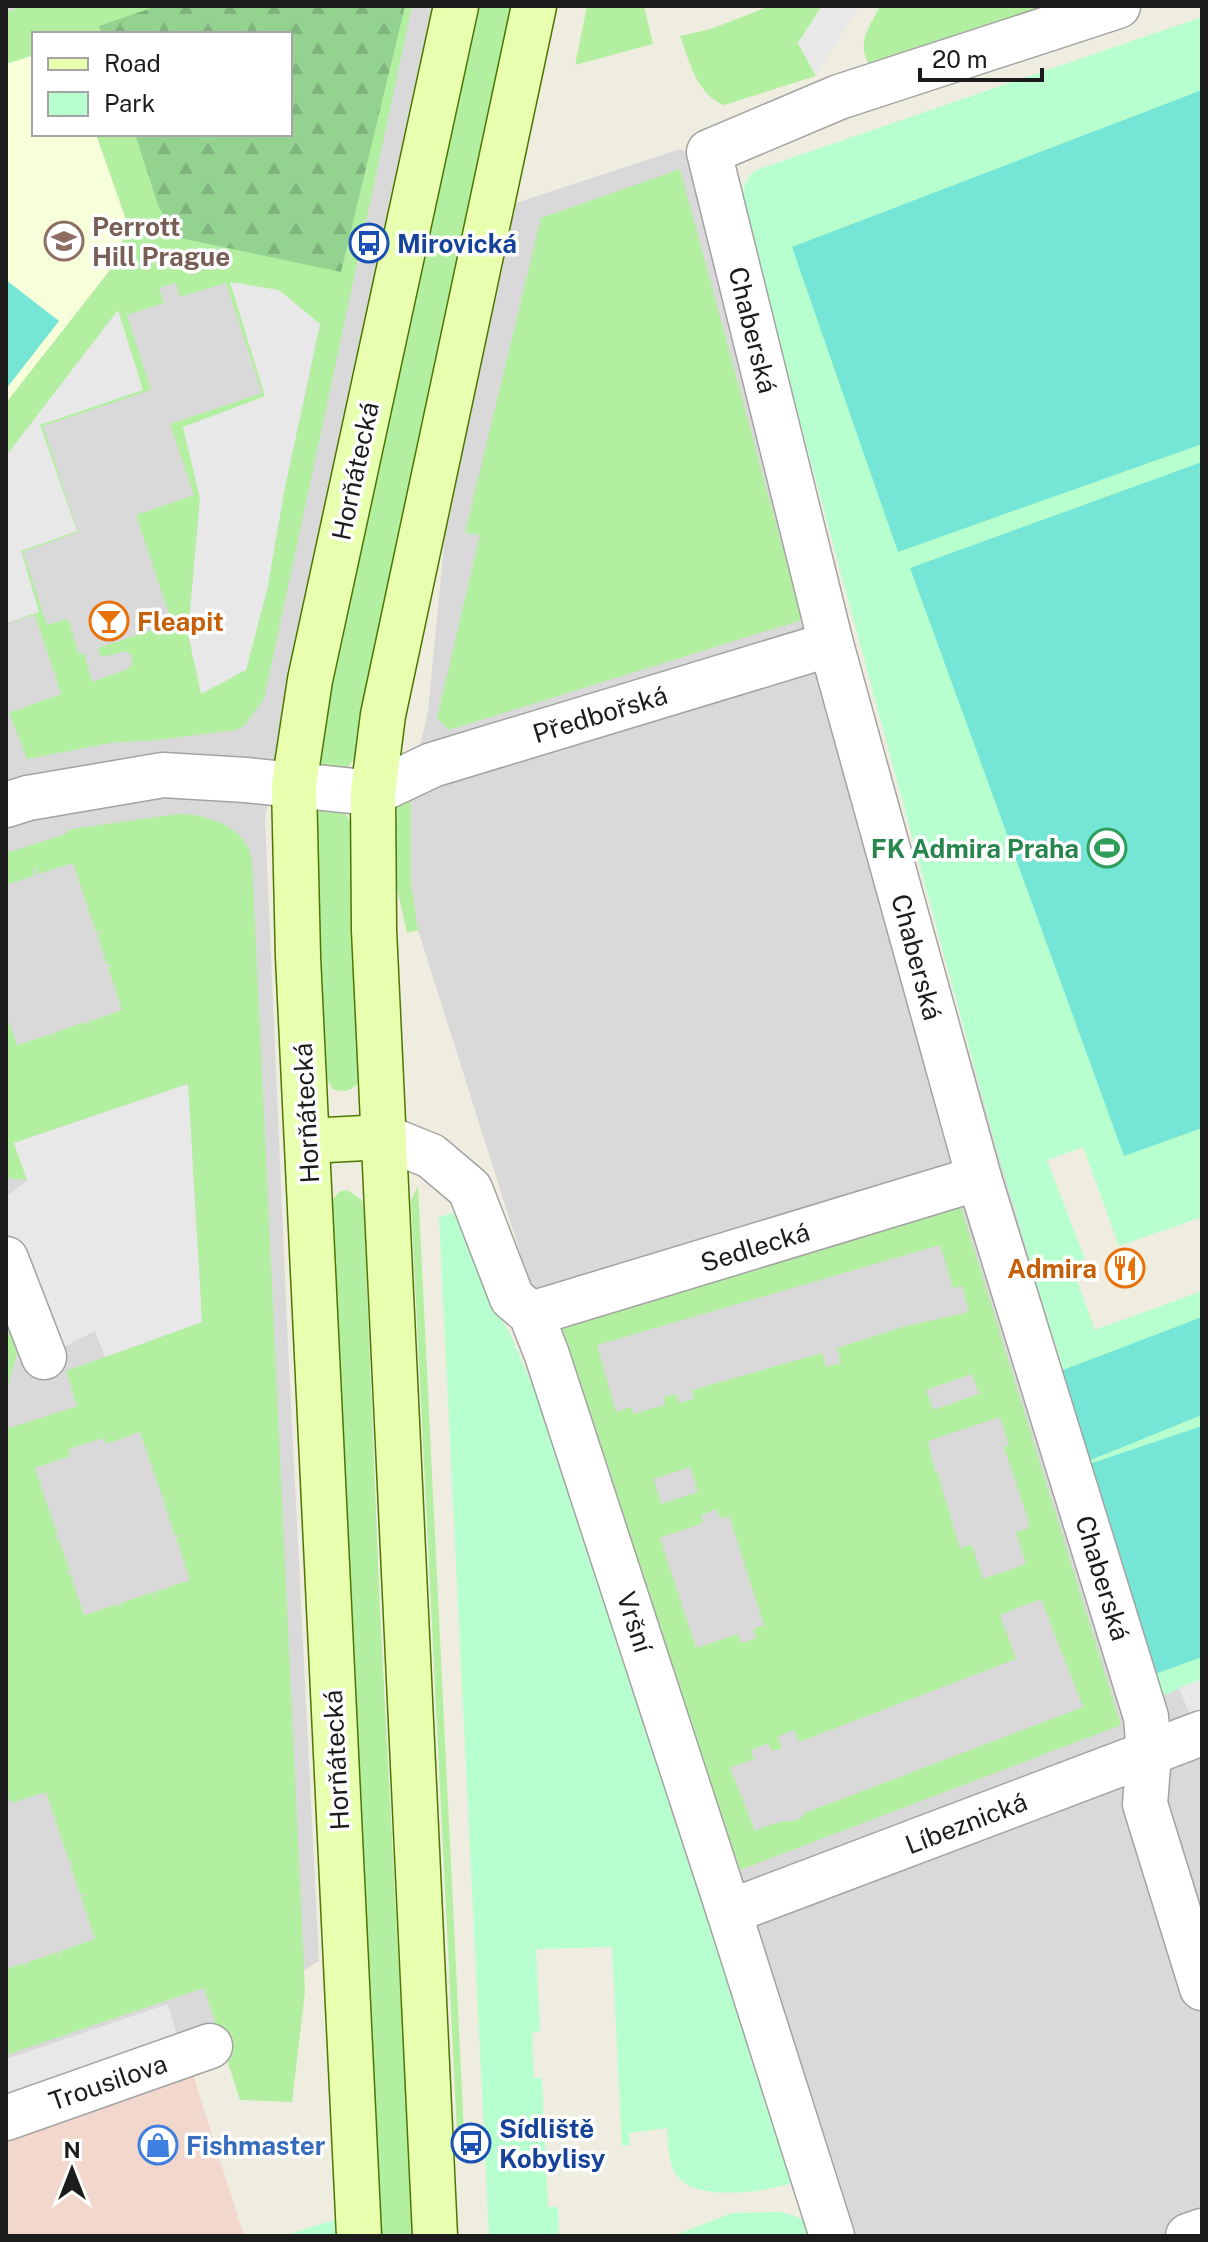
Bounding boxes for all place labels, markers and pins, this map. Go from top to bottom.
place label: Perrott Hill Prague [92,211,230,272]
school or university icon: Perrott Hill Prague [43,220,85,262]
bus stop icon: Mirovická [348,222,390,264]
place label: Mirovická [397,228,517,259]
bar icon: Fleapit [88,600,130,642]
place label: Fleapit [137,606,224,637]
sports icon: FK Admira Praha [1086,827,1128,869]
place label: FK Admira Praha [871,833,1079,864]
restaurant icon: Admira [1104,1247,1146,1289]
place label: Admira [1007,1253,1097,1284]
place label: Sídliště Kobylisy [499,2113,606,2174]
bus stop icon: Sídliště Kobylisy [450,2122,492,2164]
shop icon: Fishmaster [137,2124,179,2166]
place label: Fishmaster [186,2130,326,2161]

